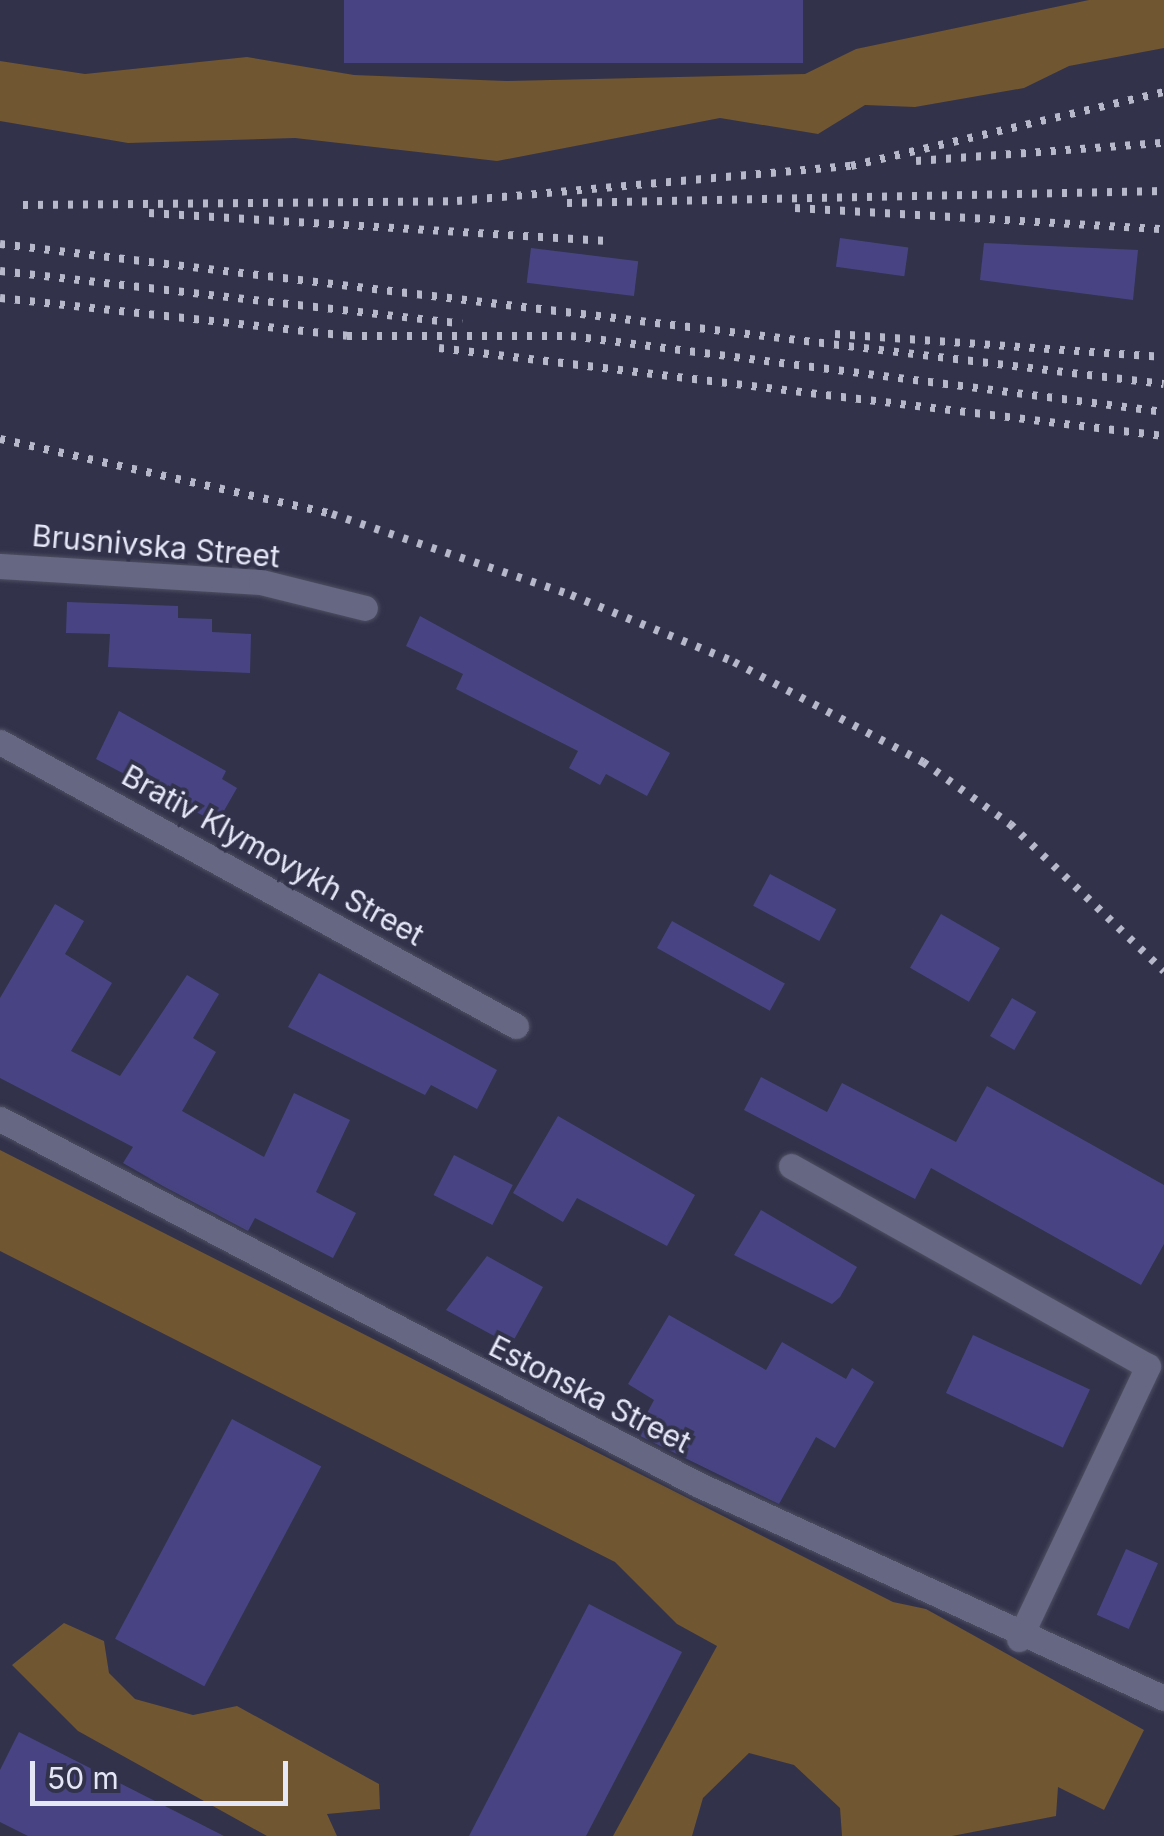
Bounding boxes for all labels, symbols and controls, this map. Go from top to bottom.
street label: Brusnivska Street [31,517,281,575]
street label: Brativ Klymovykh Street [116,757,430,953]
street label: Estonska Street [483,1328,697,1460]
scale bar [35,1741,292,1803]
text: 50 m [47,1760,119,1796]

